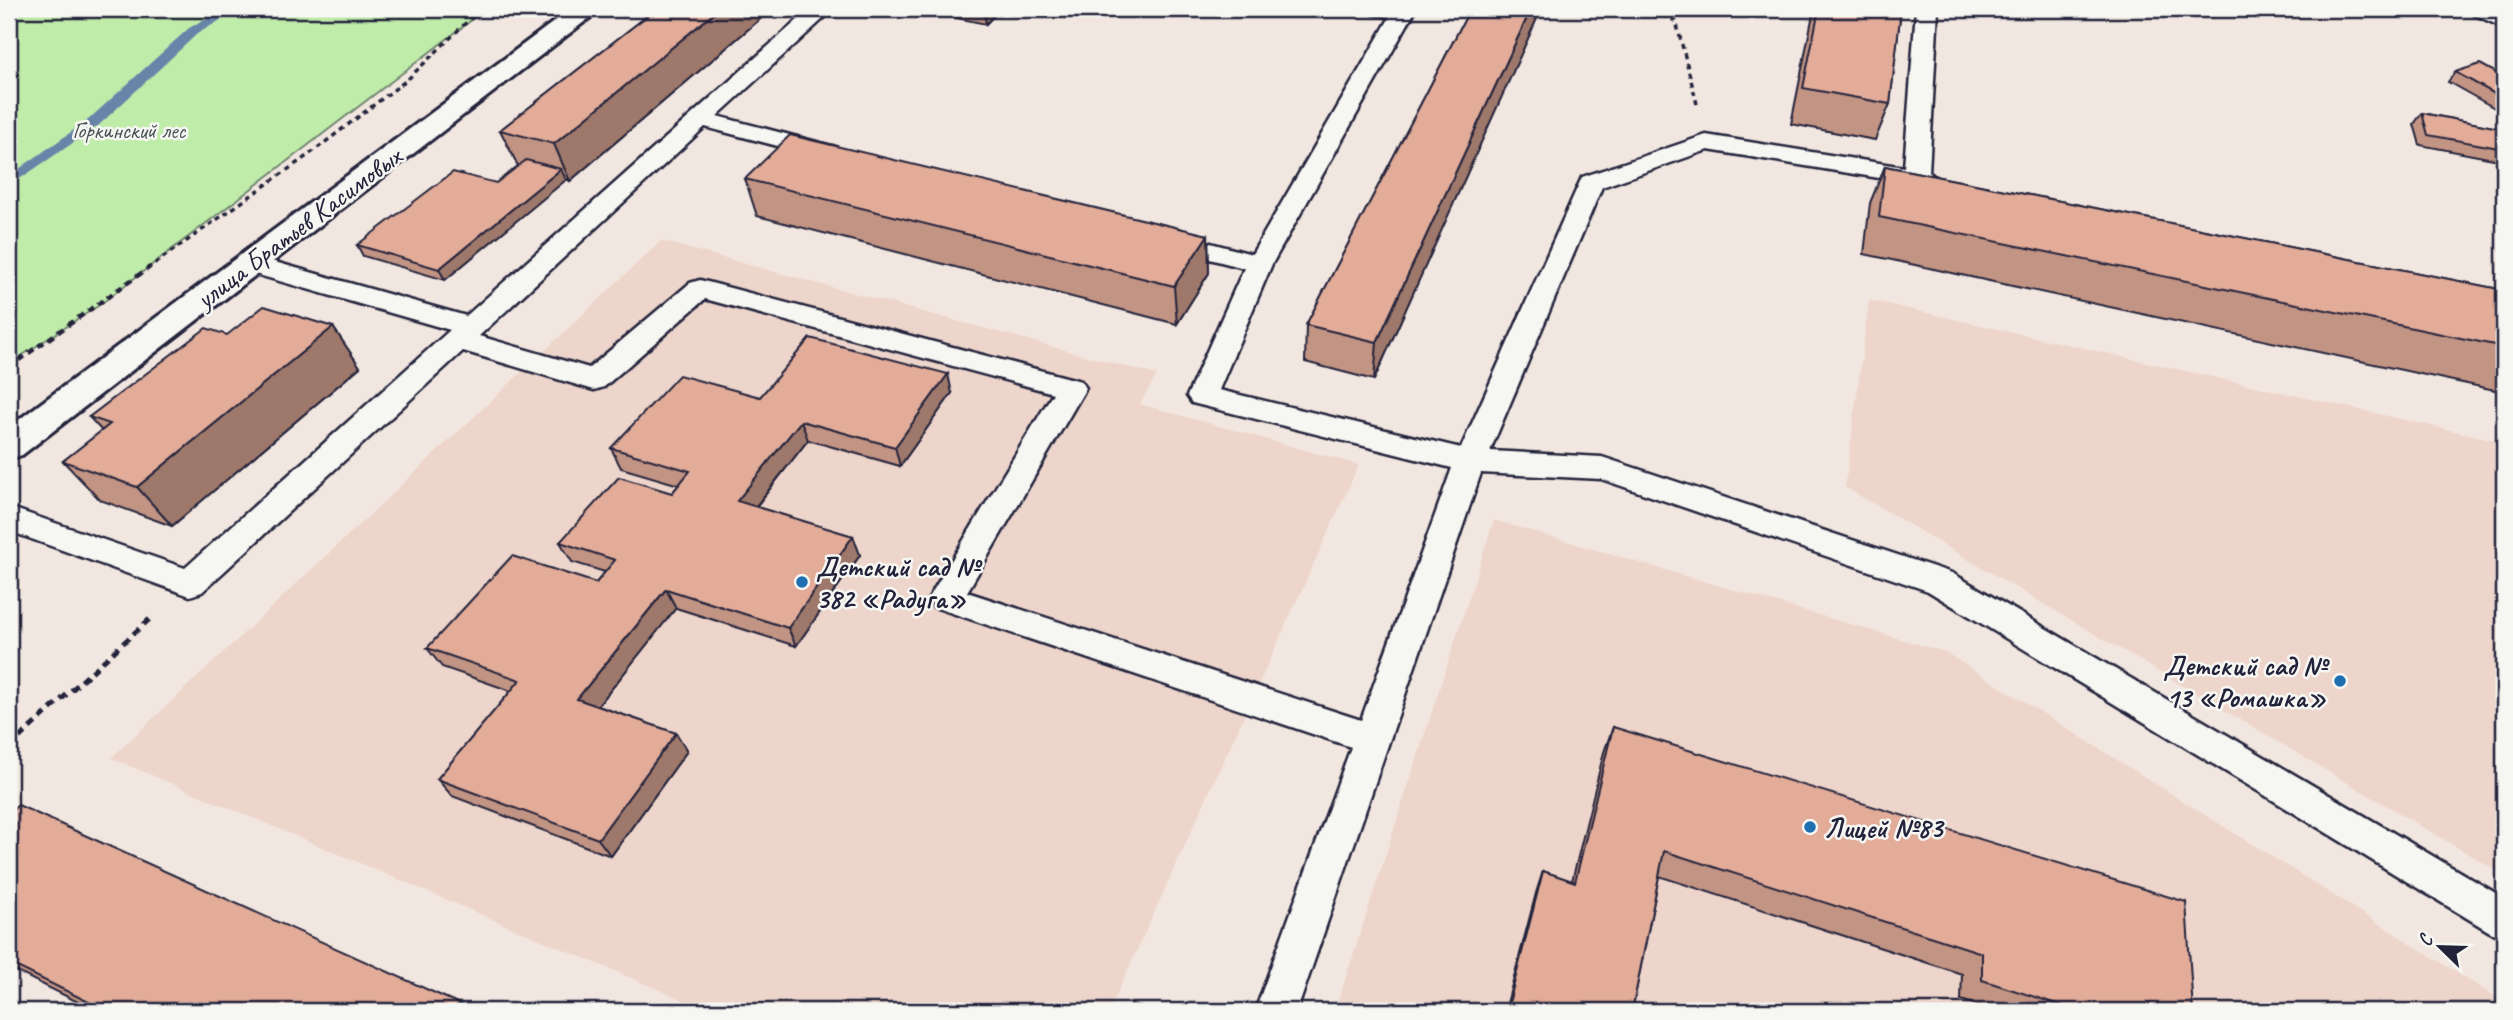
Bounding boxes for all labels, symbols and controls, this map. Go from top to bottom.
park label: Горкинский лес [73,116,186,145]
street label: улица Братьев Касимовых [187,137,410,317]
place label: Детский сад № 382 «Радуга» [816,549,983,617]
marker: Детский сад № 382 «Радуга» [794,574,810,590]
place label: Детский сад № 13 «Ромашка» [2163,648,2330,715]
marker: Детский сад № 13 «Ромашка» [2332,673,2348,689]
place label: Лицей №83 [1824,810,1945,845]
marker: Лицей №83 [1802,819,1818,835]
north arrow [2404,912,2474,982]
text: С [2412,929,2439,950]

